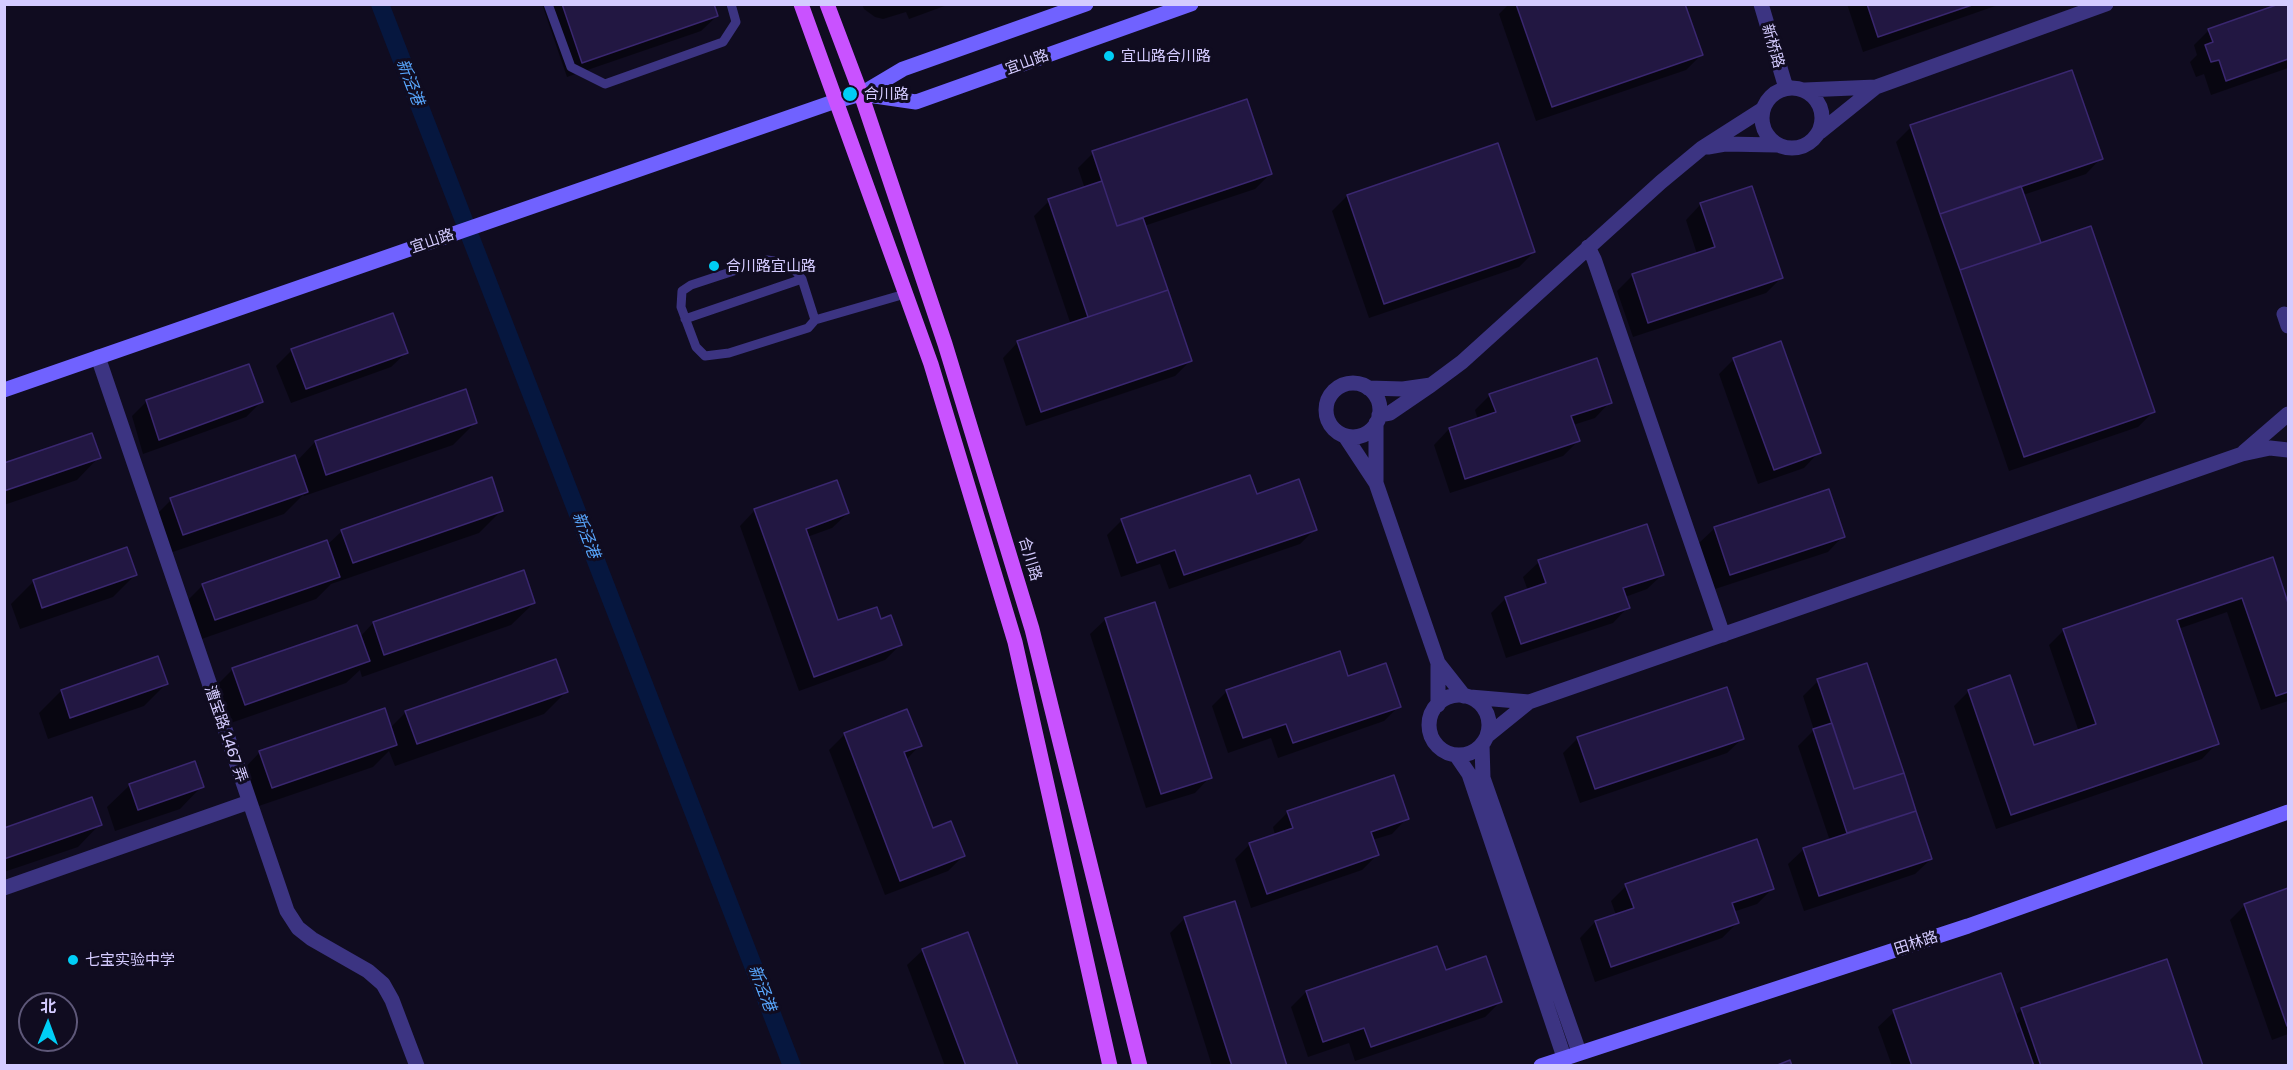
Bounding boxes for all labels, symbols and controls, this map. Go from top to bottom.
street label: 新桥路 [1758,22,1788,70]
street label: 宜山路 [1003,46,1051,78]
place label: 宜山路合川路 [1121,47,1211,65]
marker: 宜山路合川路 [1102,49,1116,63]
water label: 新泾港 [392,56,428,108]
marker: 合川路 [841,85,859,103]
place label: 合川路 [864,85,909,103]
street label: 宜山路 [408,225,456,257]
place label: 合川路宜山路 [726,257,816,275]
marker: 合川路宜山路 [707,259,721,273]
water label: 新泾港 [568,509,604,561]
street label: 合川路 [1015,535,1045,583]
street label: 漕宝路 1467 弄 [201,683,251,785]
street label: 田林路 [1892,927,1940,959]
place label: 七宝实验中学 [85,951,175,969]
marker: 七宝实验中学 [66,953,80,967]
water label: 新泾港 [744,962,780,1014]
north arrow [18,992,78,1052]
text: 北 [40,996,56,1016]

